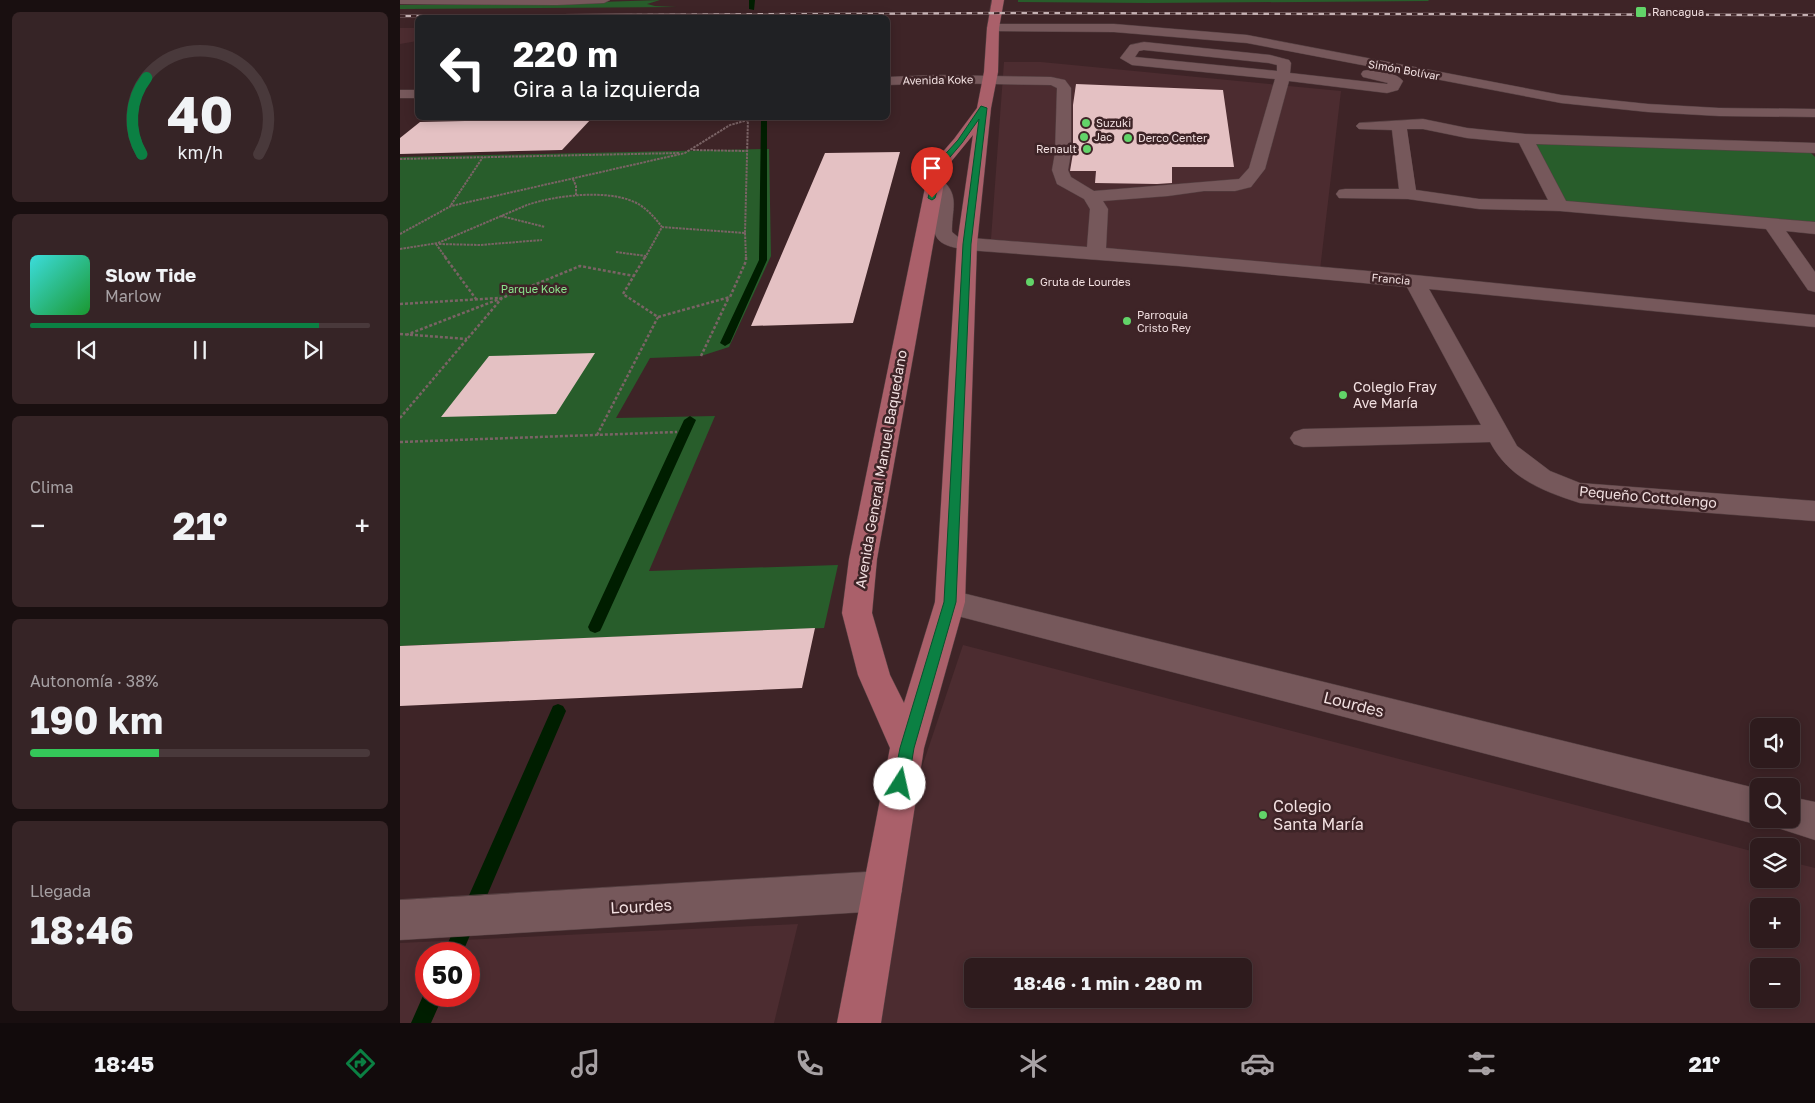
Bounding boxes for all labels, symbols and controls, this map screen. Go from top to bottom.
marker: Rancagua [1634,5,1648,19]
place label: Rancagua [1652,5,1704,18]
text: 220 m [513,33,618,75]
icon: left [430,35,495,100]
street label: Simón Bolívar [1367,57,1442,82]
street label: Avenida Koke [902,72,974,87]
text: Gira a la izquierda [513,75,701,102]
text: 40 [167,82,233,144]
place label: Suzuki [1096,116,1131,129]
marker: Suzuki [1080,117,1092,129]
place label: Jac [1094,130,1112,143]
marker: Jac [1078,131,1090,143]
place label: Derco Center [1138,131,1208,144]
marker: Derco Center [1122,132,1134,144]
text: km/h [177,141,223,163]
place label: Renault [1036,142,1077,155]
marker: Renault [1081,143,1093,155]
pin [911,147,953,198]
icon: arrive [918,154,946,182]
text: Slow Tide [105,263,196,286]
street label: Francia [1371,270,1411,287]
place label: Gruta de Lourdes [1040,275,1131,288]
marker: Gruta de Lourdes [1024,276,1036,288]
park label: Parque Koke [501,282,567,295]
text: Marlow [105,286,161,306]
place label: Parroquia Cristo Rey [1137,308,1191,334]
marker: Parroquia Cristo Rey [1121,315,1133,327]
icon: previous [73,336,101,364]
icon: pause [186,336,214,364]
icon: next [299,336,327,364]
street label: Avenida General Manuel Baquedano [851,348,910,589]
place label: Colegio Fray Ave María [1353,378,1437,411]
marker: Colegio Fray Ave María [1337,389,1349,401]
text: Clima [30,477,74,497]
street label: Pequeño Cottolengo [1578,482,1718,511]
text: 21° [173,503,228,548]
text: − [30,509,45,542]
text: + [355,509,370,542]
text: Autonomía · 38% [30,671,158,691]
street label: Lourdes [1322,687,1386,721]
text: 190 km [30,697,163,742]
map controls [1750,718,1800,1008]
button: sound [1750,718,1800,768]
position arrow [873,757,925,809]
button: search [1750,778,1800,828]
place label: Colegio Santa María [1273,796,1364,834]
marker: Colegio Santa María [1257,809,1269,821]
button: layers [1750,838,1800,888]
text: Llegada [30,881,91,901]
street label: Lourdes [610,894,672,918]
button: + [1750,898,1800,948]
text: 18:46 [30,907,134,952]
speed limit sign: 50 [415,942,480,1007]
button: − [1750,958,1800,1008]
text: 18:46 · 1 min · 280 m [1014,971,1202,994]
icon: directions [343,1046,378,1081]
icon: music [568,1046,603,1081]
icon: phone [792,1046,827,1081]
icon: climate [1016,1046,1051,1081]
icon: car [1240,1046,1275,1081]
icon: filters [1464,1046,1499,1081]
text: 18:45 [95,1050,154,1077]
text: 21° [1689,1050,1720,1077]

